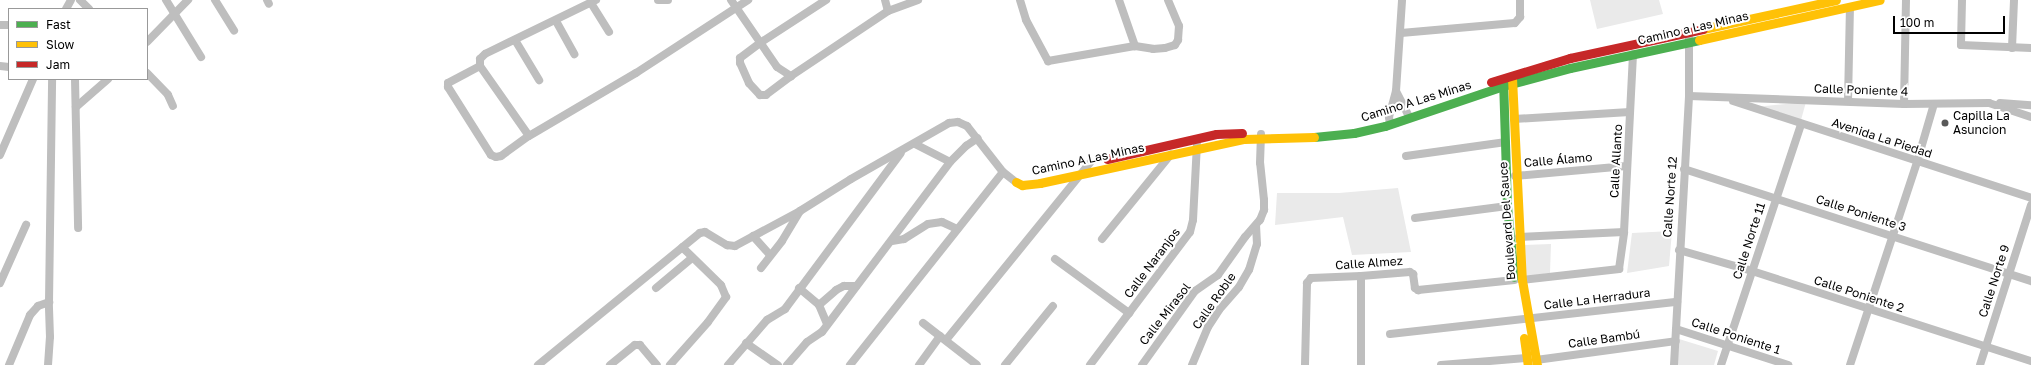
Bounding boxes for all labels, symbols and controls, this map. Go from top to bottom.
legend [8,8,148,80]
street label: Camino a Las Minas [1636,8,1750,48]
scale bar [1895,8,2007,34]
text: 100 m [1900,15,1934,30]
text: Fast [46,17,71,32]
text: Slow [46,37,74,52]
text: Jam [46,57,70,72]
street label: Camino A Las Minas [1359,77,1473,125]
street label: Calle Poniente 4 [1814,81,1908,99]
place label: Capilla La Asuncion [1953,109,2010,137]
street label: Avenida La Piedad [1830,115,1934,161]
marker: Capilla La Asuncion [1940,118,1950,128]
street label: Calle Allanto [1607,124,1625,198]
street label: Camino A Las Minas [1030,140,1146,178]
street label: Calle Álamo [1523,150,1593,170]
street label: Calle Norte 12 [1660,156,1680,238]
street label: Boulevard Del Sauce [1496,161,1518,281]
street label: Calle Poniente 3 [1814,192,1908,234]
street label: Calle Norte 11 [1730,201,1768,281]
street label: Calle Naranjos [1121,225,1183,301]
street label: Calle Norte 9 [1975,243,2013,319]
street label: Calle Almez [1335,253,1403,273]
street label: Calle Roble [1189,270,1239,332]
street label: Calle Poniente 2 [1812,273,1906,315]
street label: Calle Mirasol [1136,280,1194,348]
street label: Calle La Herradura [1543,285,1651,313]
street label: Calle Poniente 1 [1690,315,1782,357]
street label: Calle Bambú [1567,327,1641,351]

